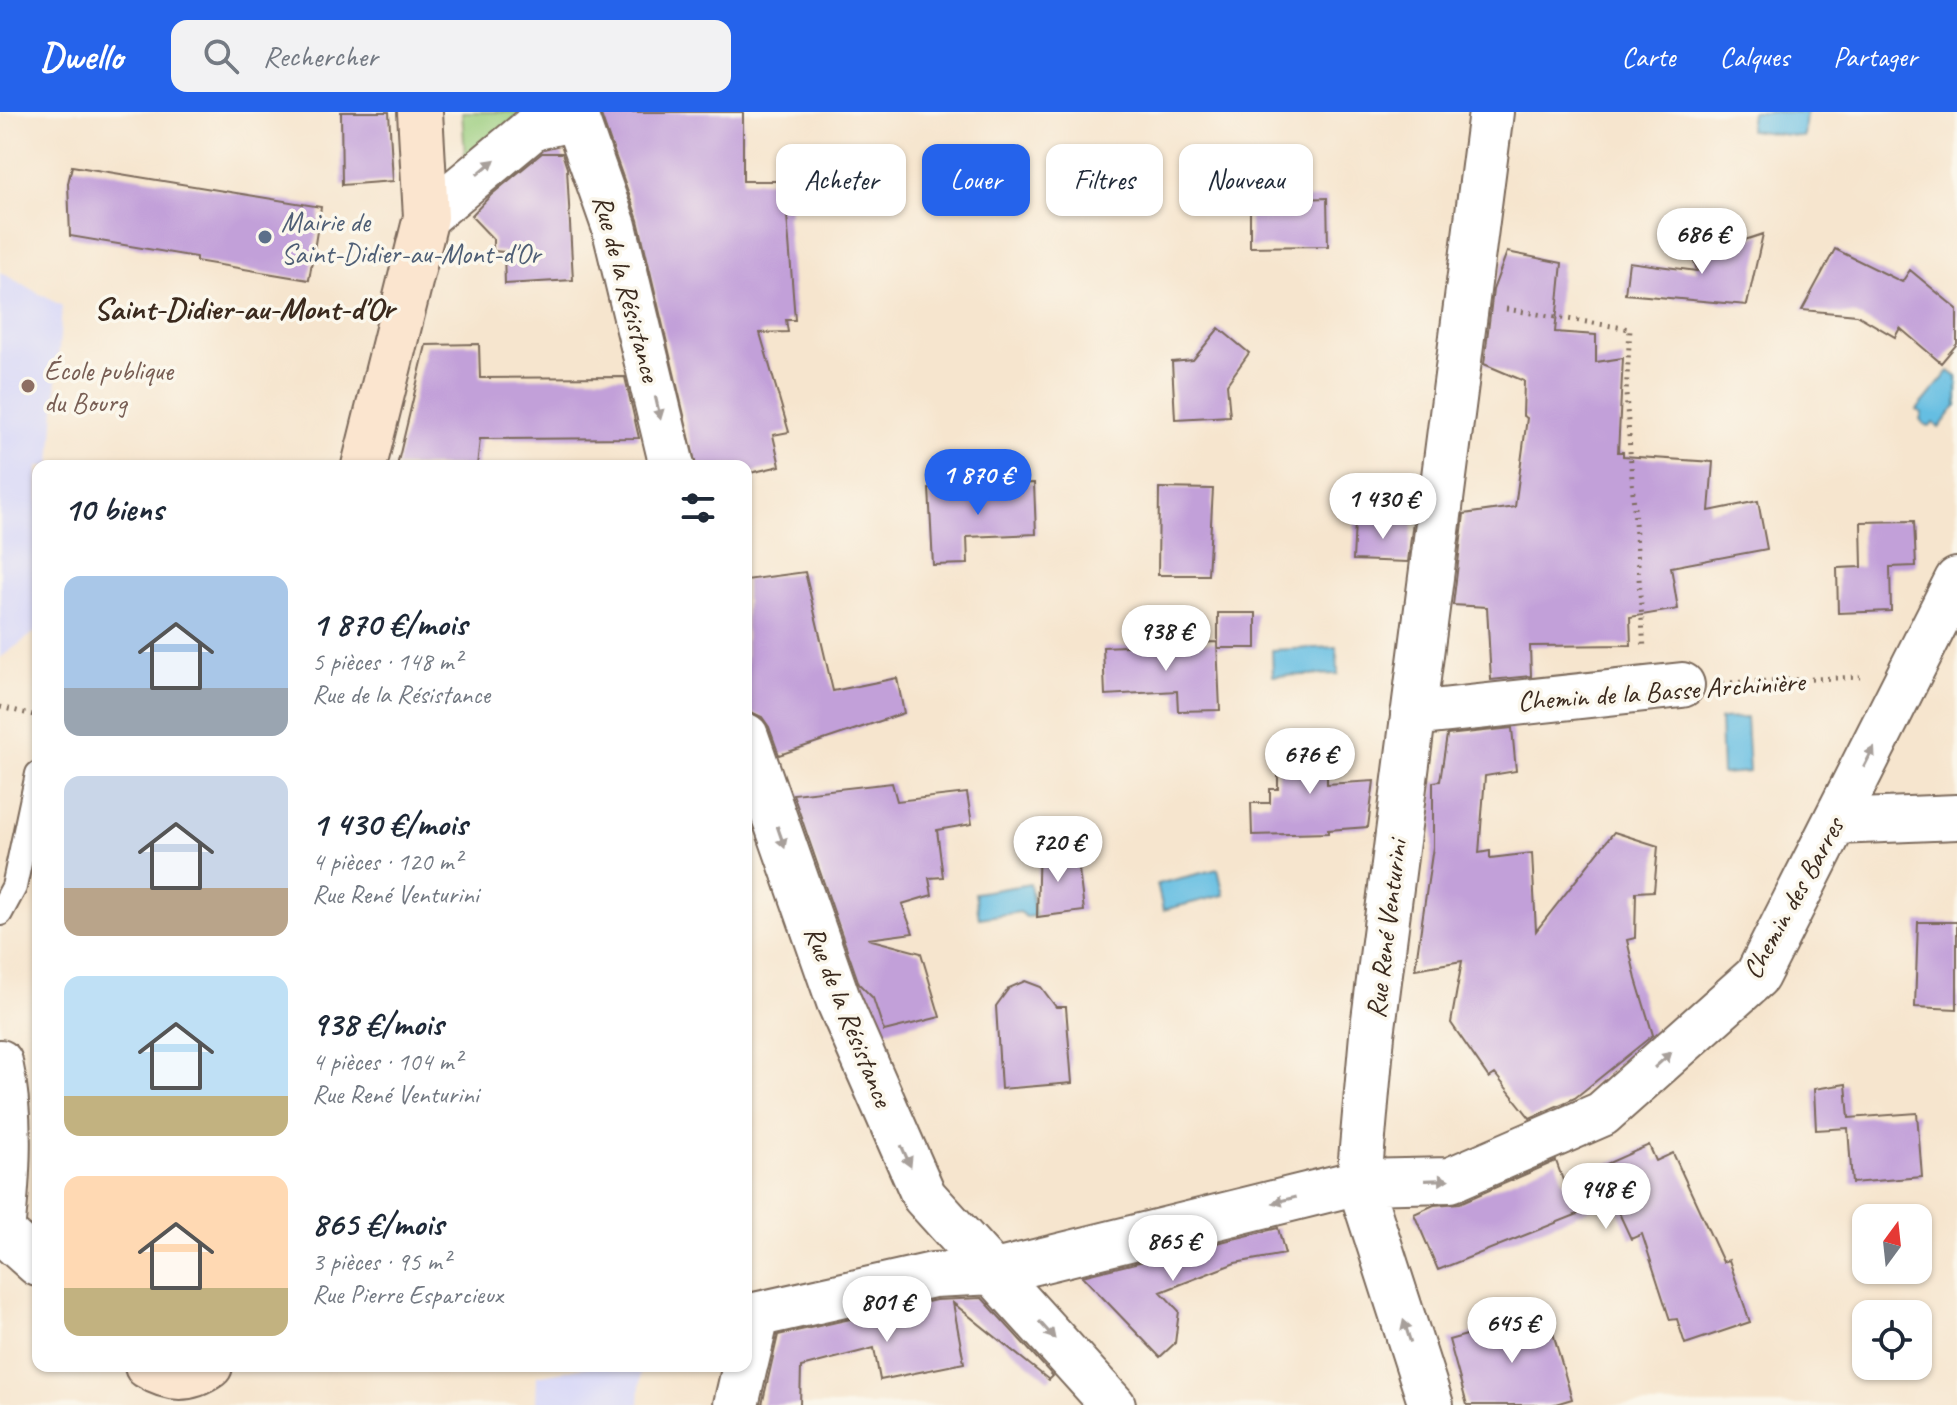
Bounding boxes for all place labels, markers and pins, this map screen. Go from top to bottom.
place label: Mairie de Saint-Didier-au-Mont-d'Or [281,204,543,271]
pin: 686 € [1646,208,1758,276]
marker: Mairie de Saint-Didier-au-Mont-d'Or [256,228,274,246]
place label: École publique du Bourg [44,353,175,420]
marker: École publique du Bourg [19,377,37,395]
pin: 1 870 € [904,449,1052,517]
pin: 1 430 € [1309,473,1457,541]
pin: 938 € [1110,605,1222,673]
pin: 676 € [1254,728,1366,796]
pin: 720 € [1002,816,1114,884]
pin: 948 € [1550,1163,1662,1231]
pin: 865 € [1117,1215,1229,1283]
pin: 801 € [831,1276,943,1344]
pin: 645 € [1456,1297,1568,1365]

